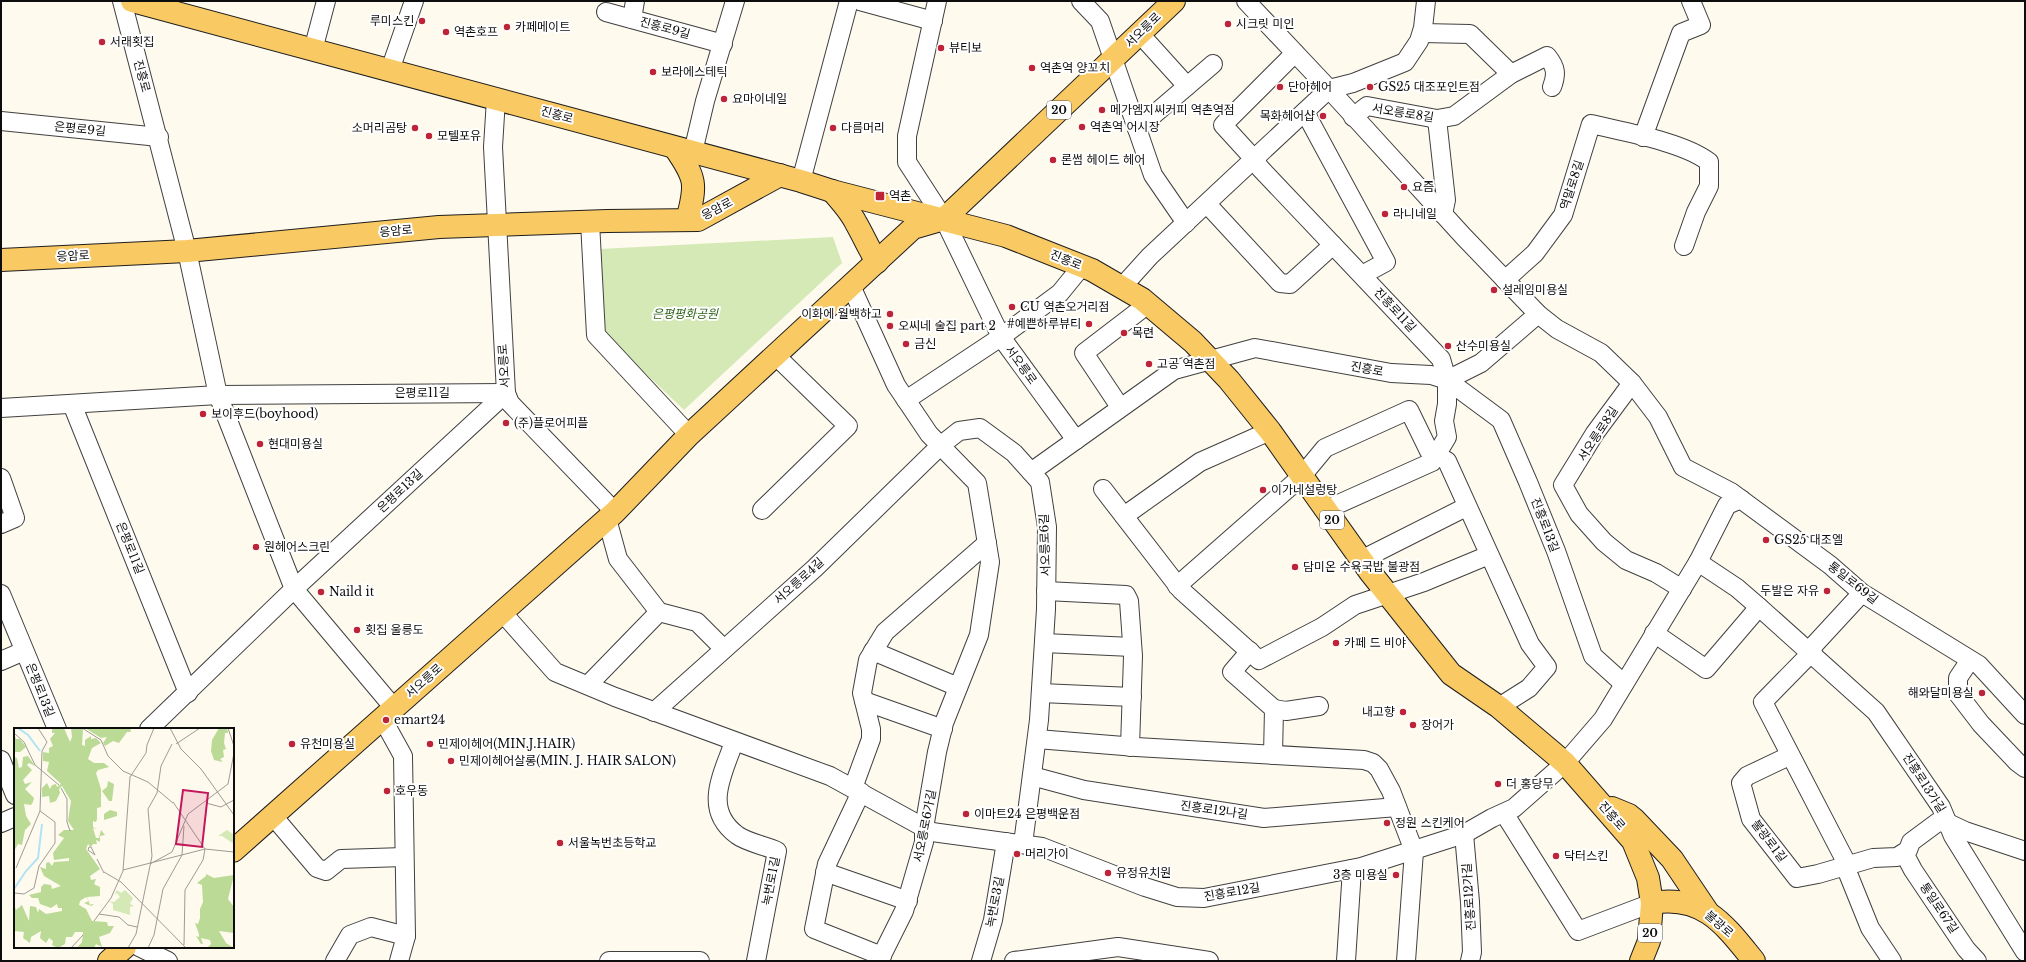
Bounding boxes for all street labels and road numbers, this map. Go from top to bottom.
street label: 서오릉로 [1122,9,1164,50]
street label: 진흥로9길 [638,14,692,41]
street label: 진흥로 [131,58,154,94]
street label: 서오릉로8길 [1371,100,1435,125]
road number: 20 [1047,101,1071,119]
street label: 진흥로 [539,103,575,126]
street label: 은평로9길 [53,118,107,139]
street label: 역말로8길 [1556,158,1587,212]
street label: 응암로 [699,194,735,223]
street label: 응암로 [379,222,413,239]
street label: 진흥로 [1048,246,1084,273]
street label: 응암로 [56,247,90,264]
street label: 진흥로11길 [1371,284,1420,335]
street label: 서오릉로 [1002,342,1040,387]
street label: 서오릉로 [494,343,513,389]
street label: 진흥로 [1349,358,1385,379]
street label: 은평로11길 [395,385,449,400]
street label: 서오릉로8길 [1574,403,1621,464]
street label: 은평로13길 [374,466,426,516]
street label: 진흥로13길 [1528,496,1563,554]
road number: 20 [1320,511,1344,529]
street label: 서오릉로6길 [1036,513,1053,577]
street label: 은평로11길 [113,520,148,576]
street label: 서오릉로4길 [771,554,827,607]
street label: 통일로69길 [1825,558,1881,607]
street label: 서오릉로 [402,660,445,701]
street label: 은평로13길 [23,661,58,719]
street label: 진흥로13가길 [1900,750,1949,815]
street label: 서오릉로6가길 [910,788,939,864]
street label: 진흥로12나길 [1179,797,1249,822]
street label: 진흥로 [1596,798,1629,833]
street label: 불광로1길 [1749,816,1790,865]
street label: 녹번로1길 [758,855,783,907]
street label: 진흥로12가길 [1459,863,1478,931]
street label: 녹번로3길 [982,875,1007,929]
street label: 진흥로12길 [1203,879,1261,904]
street label: 통일로67길 [1917,880,1962,936]
street label: 불광로 [1702,907,1737,940]
road number: 20 [1638,924,1662,942]

